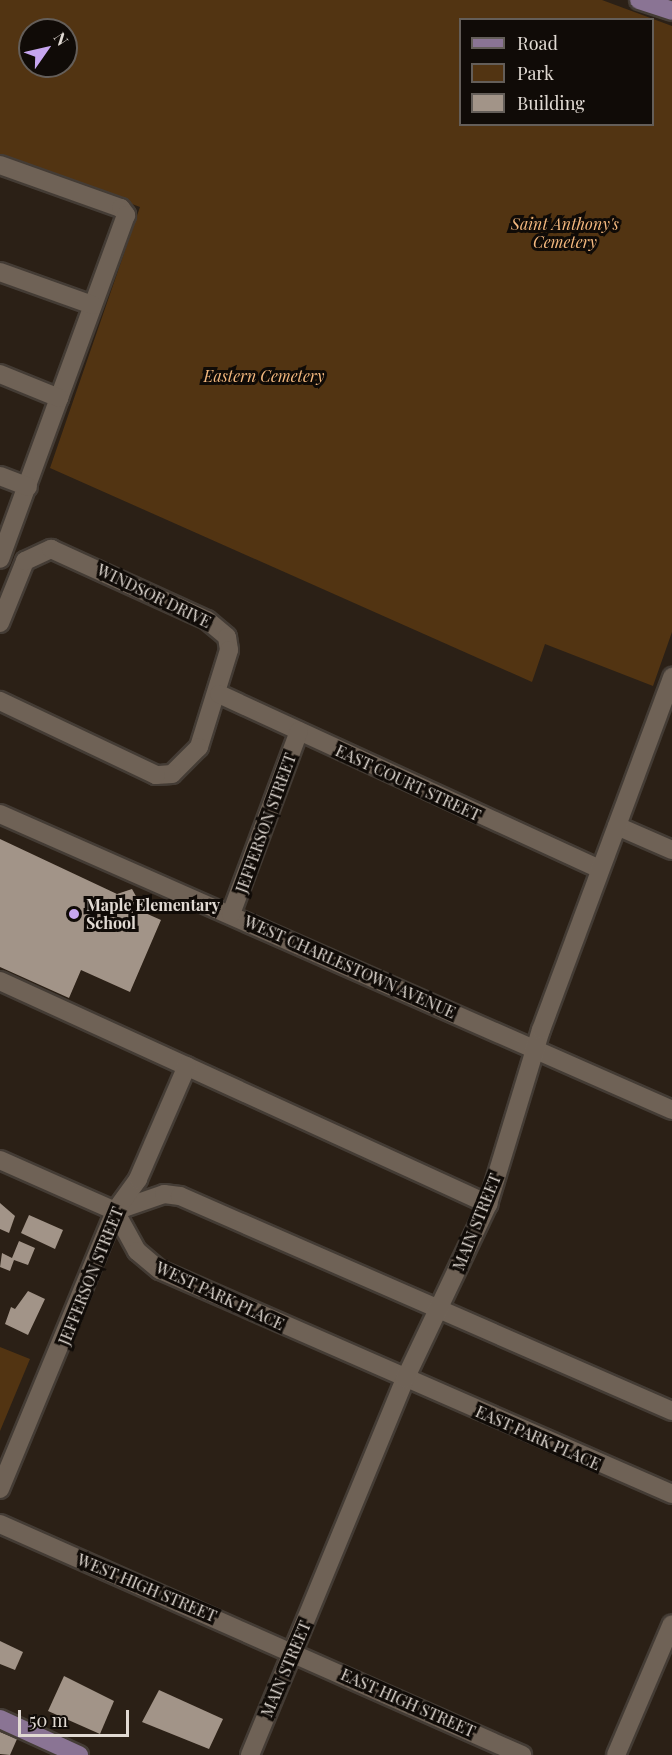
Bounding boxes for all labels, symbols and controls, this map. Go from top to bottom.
north arrow [18,18,78,78]
legend [459,18,654,126]
text: N [50,28,74,49]
text: Road [517,31,558,55]
text: Park [517,61,554,85]
text: Building [517,91,585,115]
park label: Saint Anthony's Cemetery [511,214,619,252]
park label: Eastern Cemetery [204,366,324,386]
street label: WINDSOR DRIVE [94,560,214,632]
street label: EAST COURT STREET [332,741,484,825]
street label: JEFFERSON STREET [232,751,300,895]
place label: Maple Elementary School [86,895,220,933]
marker: Maple Elementary School [67,907,81,921]
street label: WEST CHARLESTOWN AVENUE [241,911,459,1023]
street label: MAIN STREET [449,1171,505,1273]
street label: JEFFERSON STREET [55,1204,127,1348]
street label: WEST PARK PLACE [153,1258,287,1334]
street label: EAST PARK PLACE [472,1402,604,1474]
street label: WEST HIGH STREET [74,1550,220,1626]
street label: MAIN STREET [257,1618,315,1720]
street label: EAST HIGH STREET [338,1665,478,1741]
scale bar [21,1698,132,1736]
text: 50 m [29,1708,68,1732]

